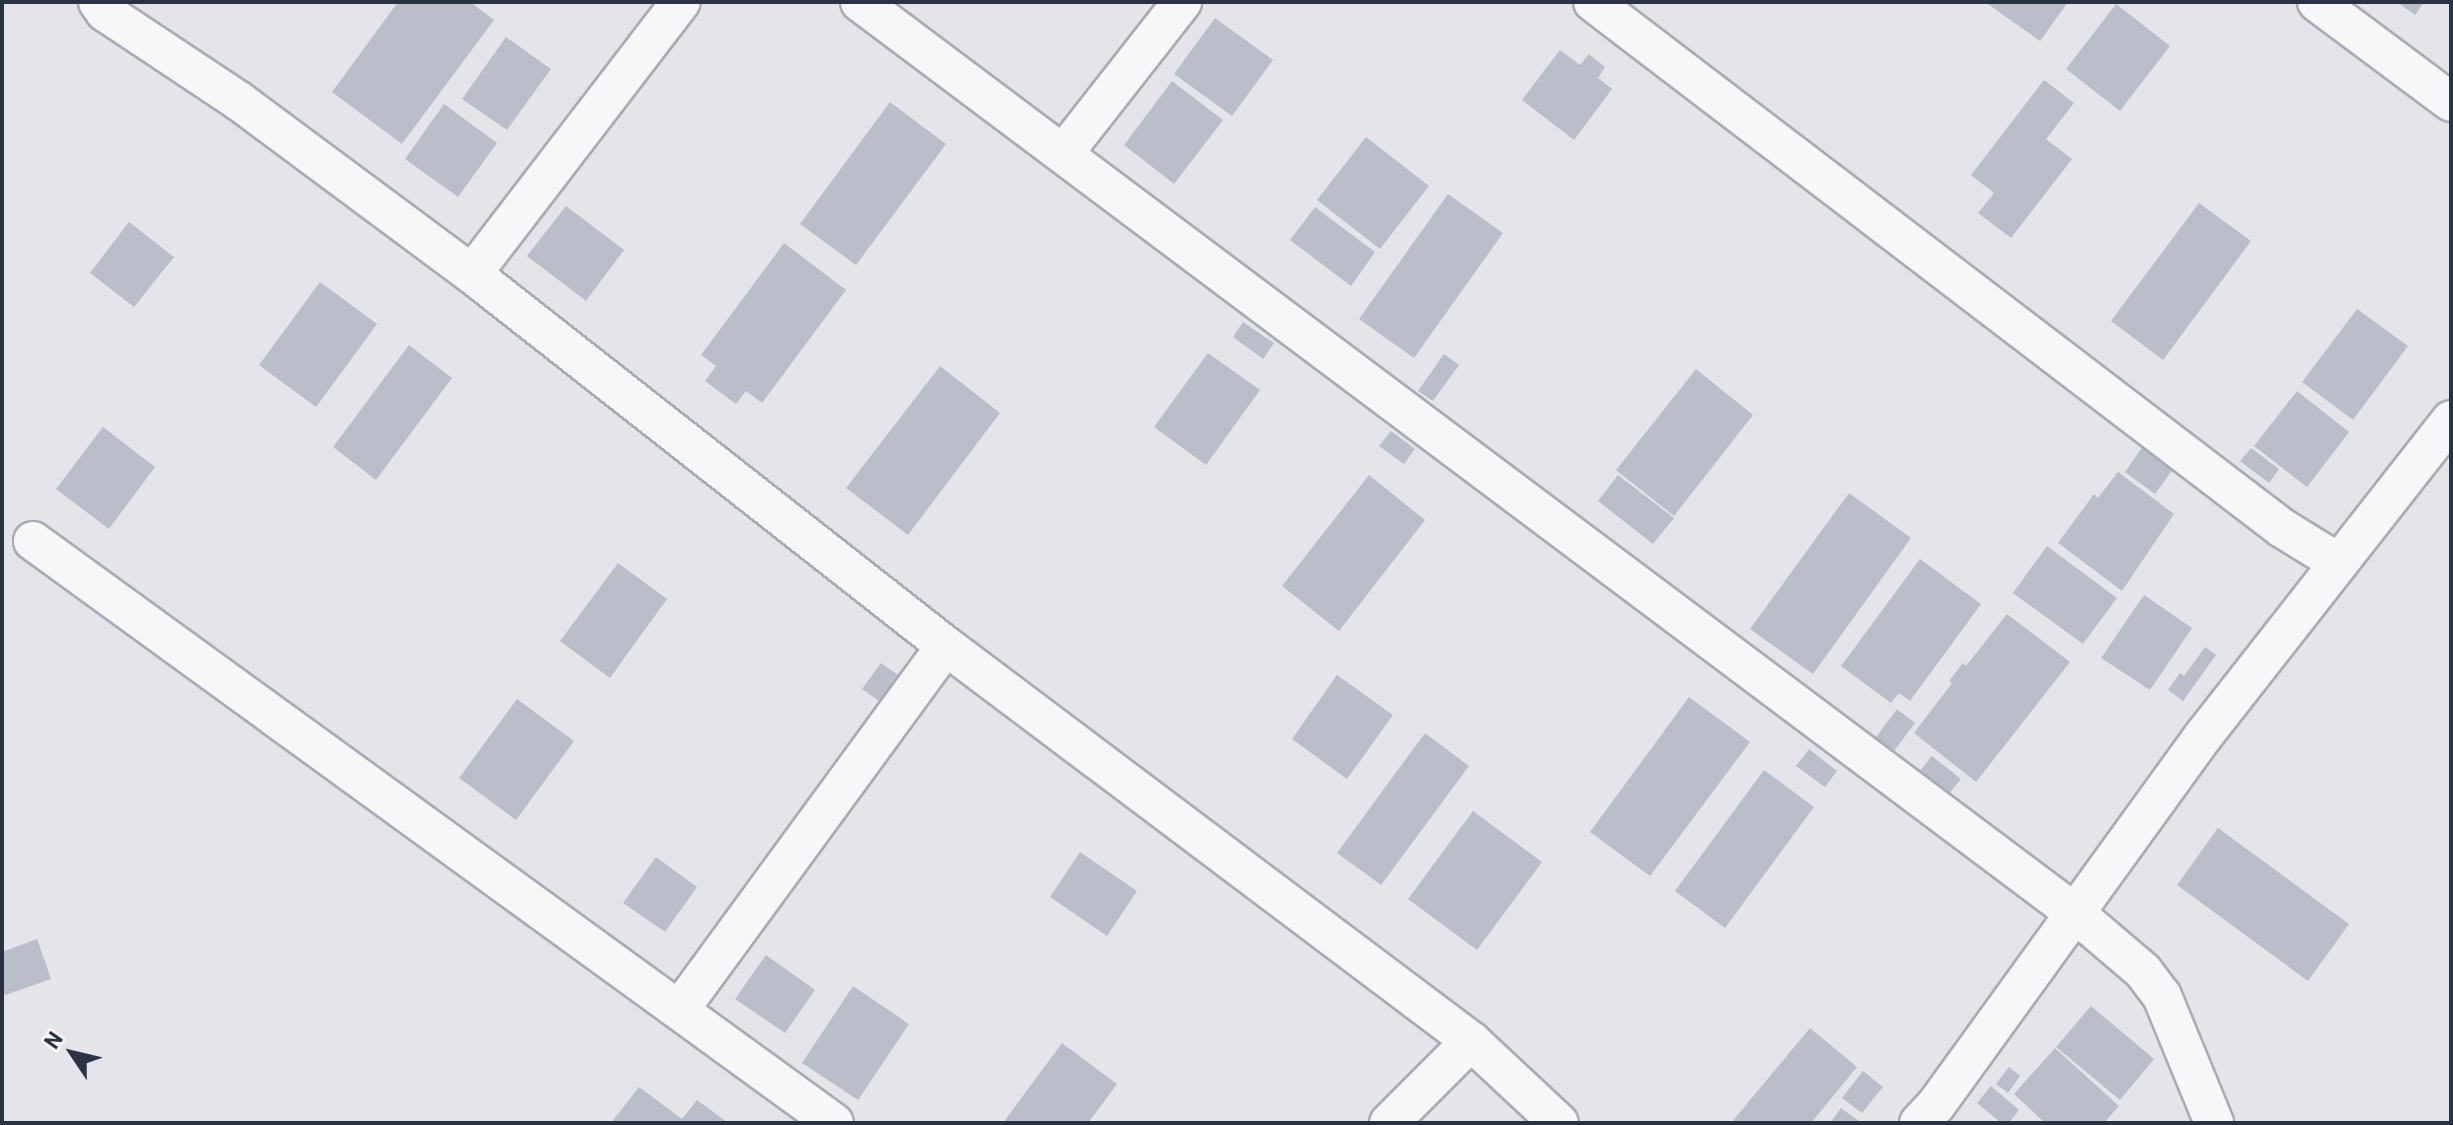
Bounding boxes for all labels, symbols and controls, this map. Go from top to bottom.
north arrow [32,1013,112,1093]
text: N [37,1026,67,1053]

